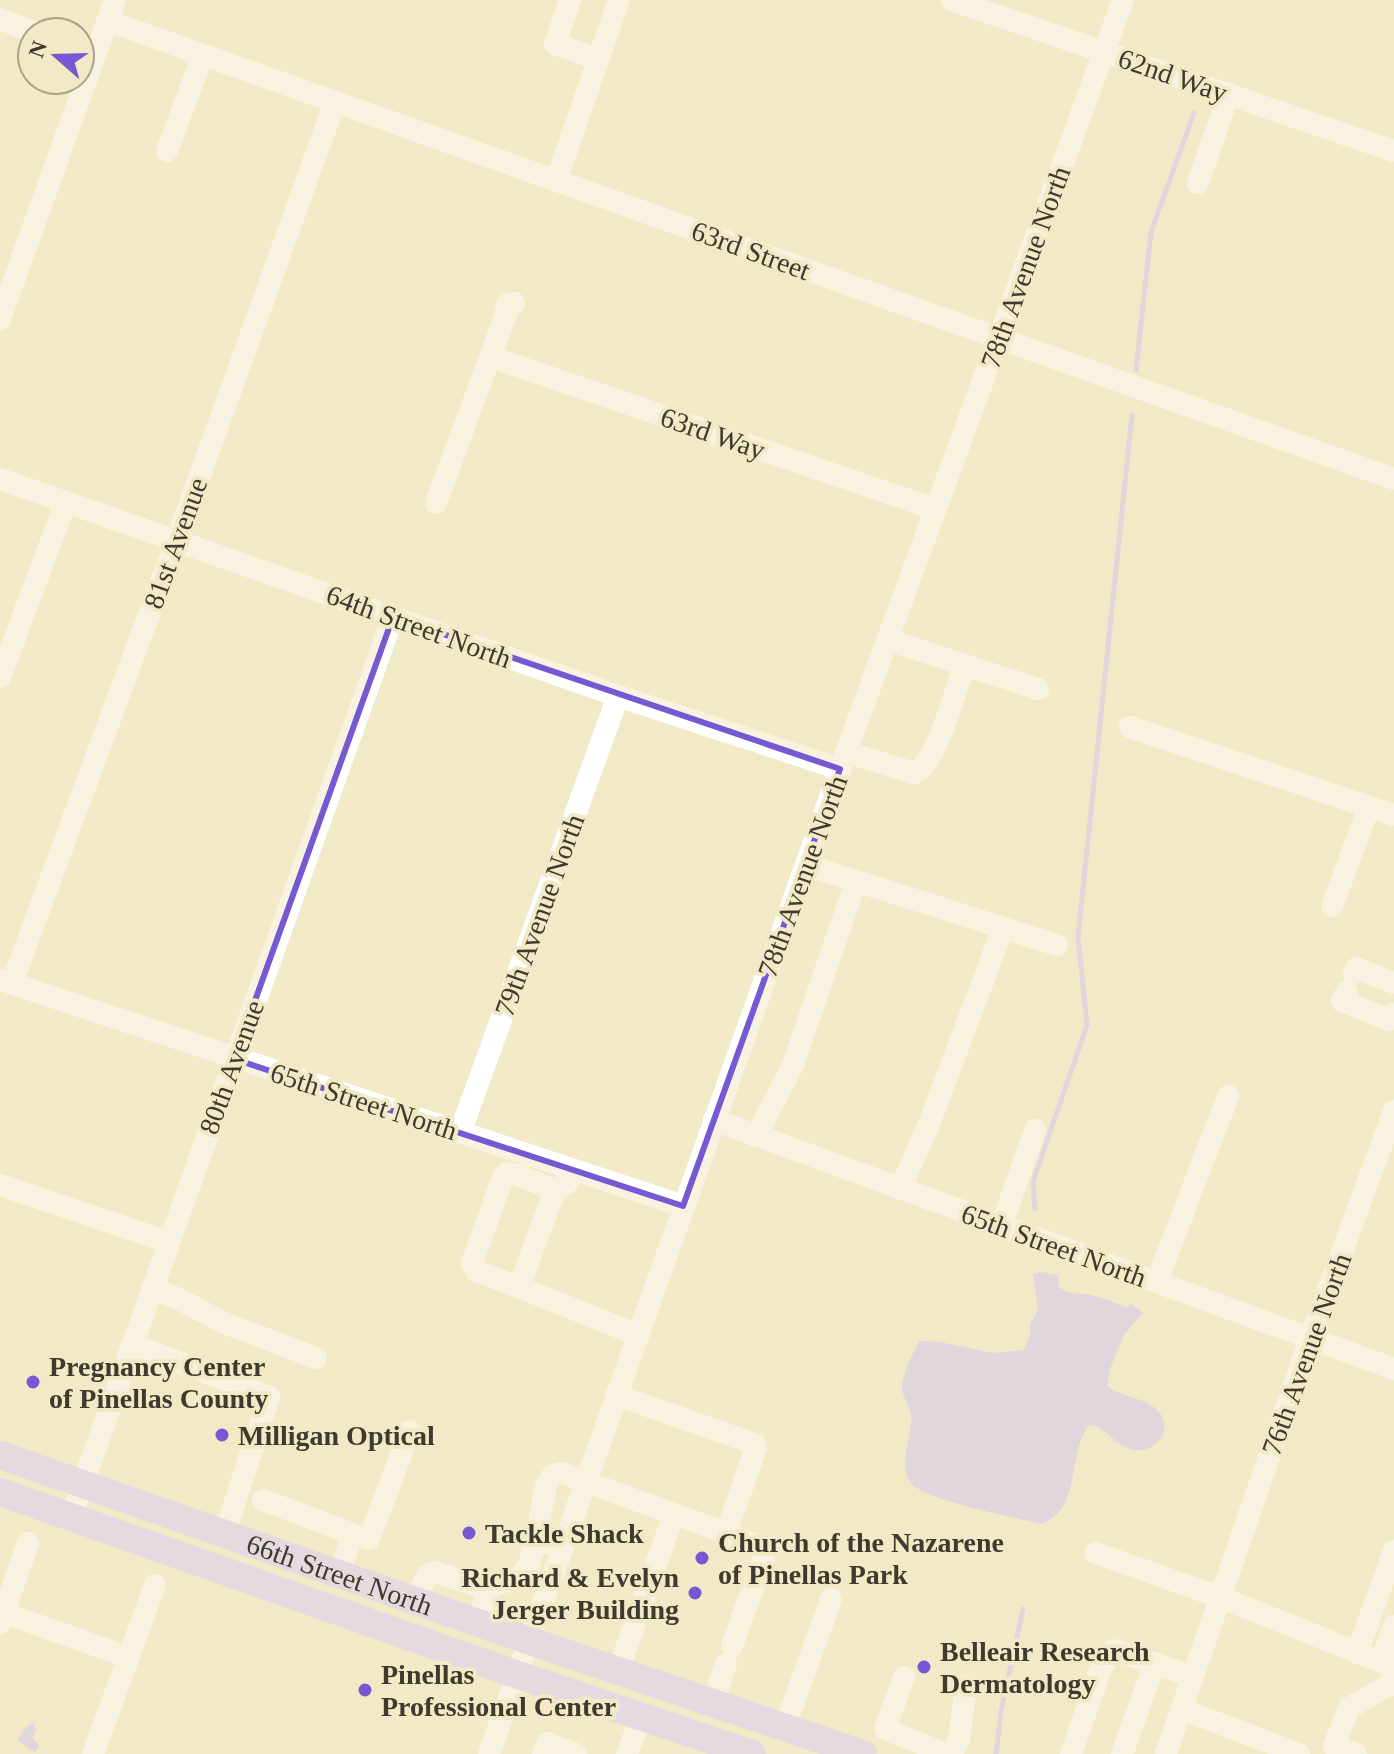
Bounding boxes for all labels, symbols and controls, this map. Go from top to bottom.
north arrow [16,16,96,96]
text: N [23,37,52,61]
street label: 62nd Way [1114,42,1231,109]
street label: 78th Avenue North [975,162,1076,372]
street label: 63rd Street [687,215,814,286]
street label: 63rd Way [657,401,769,466]
street label: 81st Avenue [137,473,213,613]
street label: 64th Street North [322,579,515,674]
street label: 78th Avenue North [752,771,853,981]
street label: 79th Avenue North [489,810,590,1020]
street label: 80th Avenue [193,996,270,1138]
street label: 65th Street North [267,1057,461,1146]
street label: 65th Street North [957,1198,1150,1293]
street label: 76th Avenue North [1256,1249,1357,1459]
place label: Pregnancy Center of Pinellas County [49,1351,268,1414]
marker: Pregnancy Center of Pinellas County [24,1373,42,1391]
place label: Milligan Optical [238,1420,435,1451]
marker: Milligan Optical [213,1426,231,1444]
place label: Tackle Shack [485,1518,644,1549]
marker: Tackle Shack [460,1524,478,1542]
place label: Church of the Nazarene of Pinellas Park [718,1527,1004,1590]
street label: 66th Street North [243,1528,436,1622]
marker: Church of the Nazarene of Pinellas Park [693,1549,711,1567]
place label: Richard & Evelyn Jerger Building [461,1562,679,1625]
marker: Richard & Evelyn Jerger Building [686,1584,704,1602]
place label: Belleair Research Dermatology [940,1636,1150,1699]
marker: Belleair Research Dermatology [915,1658,933,1676]
place label: Pinellas Professional Center [381,1659,616,1722]
marker: Pinellas Professional Center [356,1681,374,1699]

